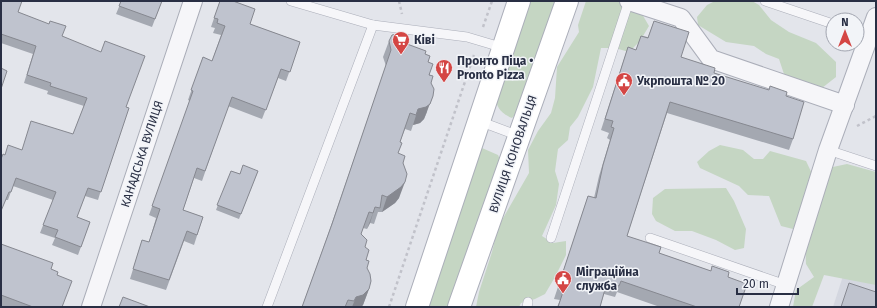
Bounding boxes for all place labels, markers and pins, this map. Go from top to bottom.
supermarket icon: Ківі [391,30,411,55]
place label: Ківі [414,33,435,47]
place label: Пронто Піца • Pronto Pizza [457,54,533,82]
restaurant icon: Пронто Піца • Pronto Pizza [434,58,454,83]
public building icon: Укрпошта № 20 [614,71,634,96]
place label: Укрпошта № 20 [636,74,725,88]
place label: Міграційна служба [576,265,639,293]
public building icon: Міграційна служба [553,269,573,294]

